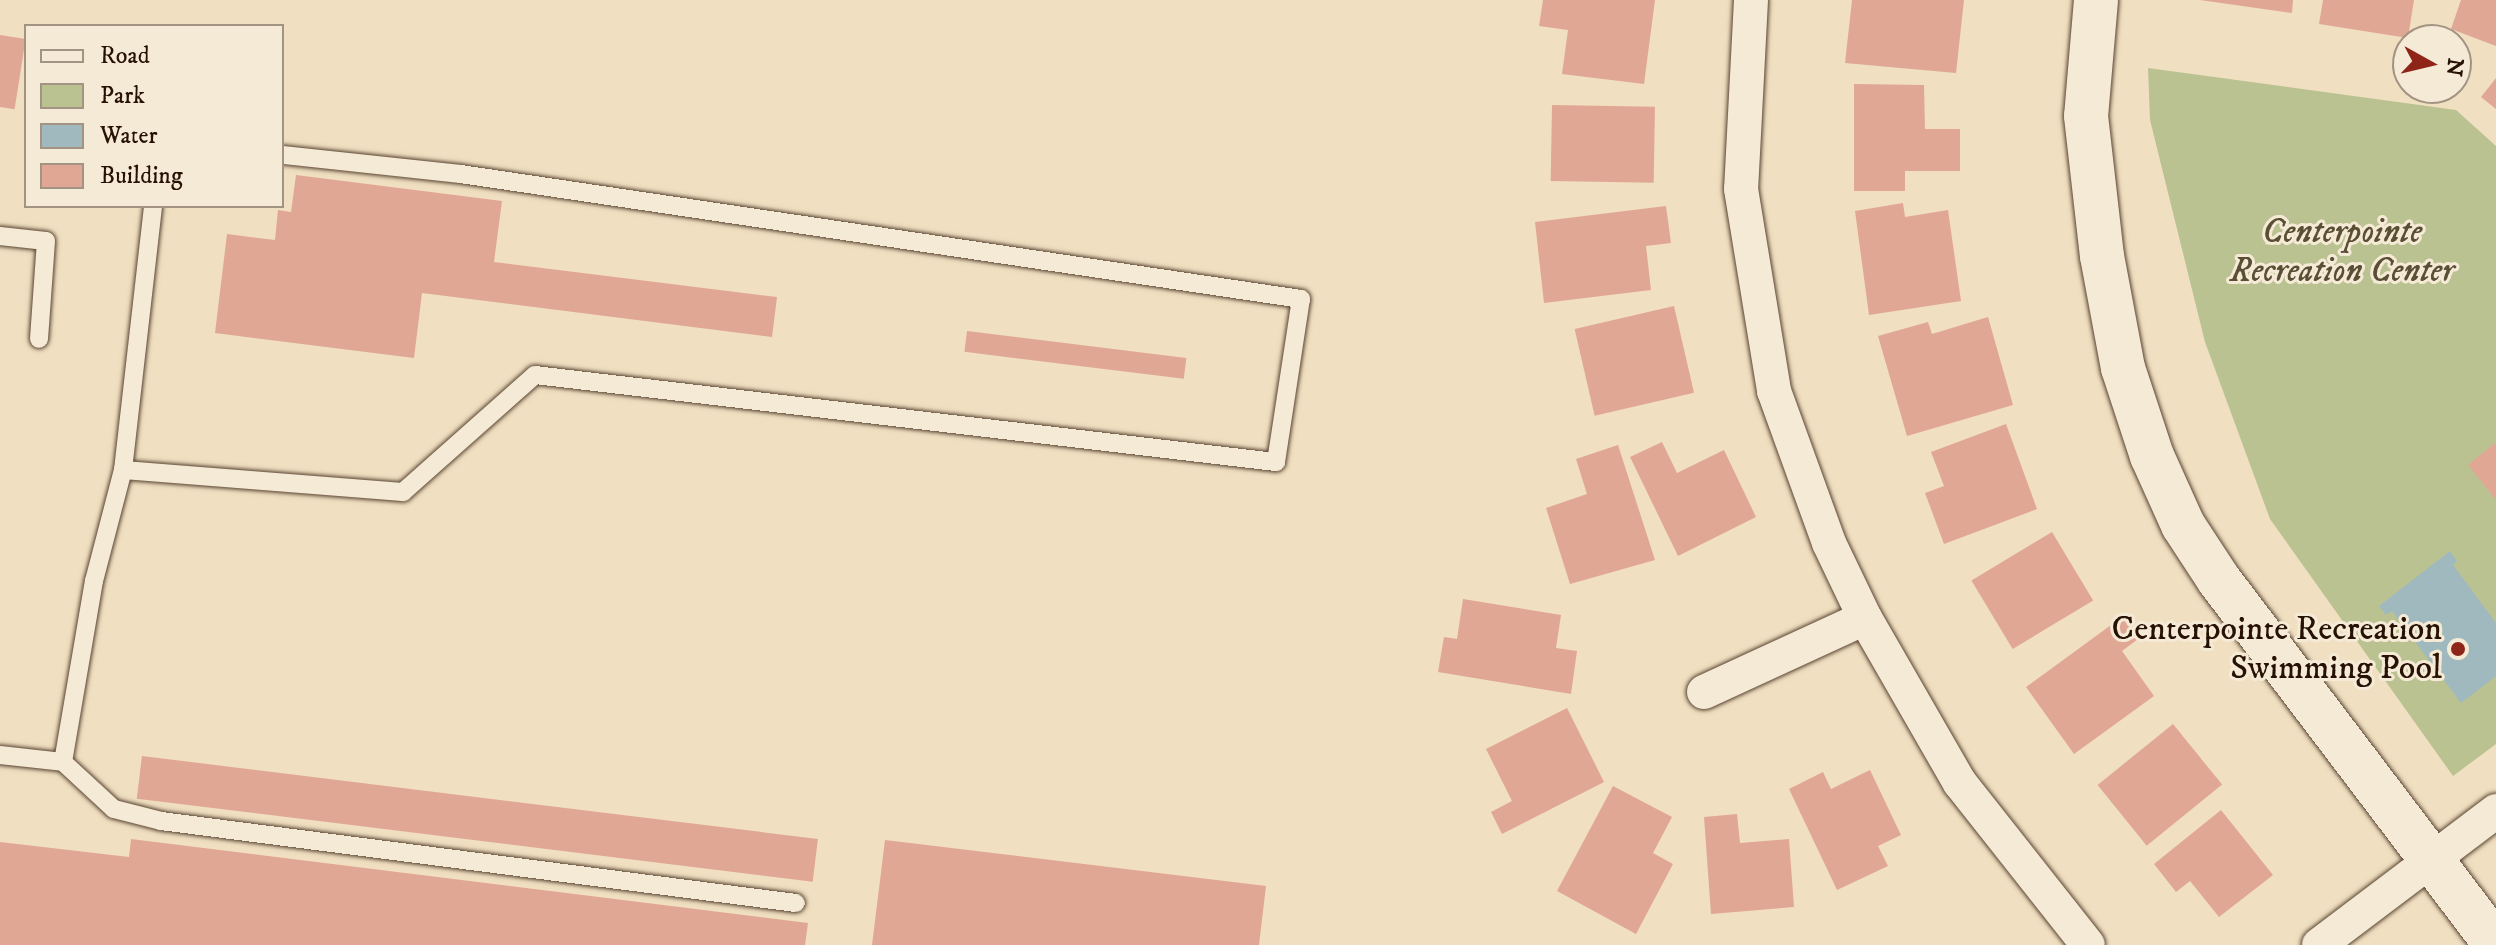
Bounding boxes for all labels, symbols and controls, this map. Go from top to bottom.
legend [24,24,284,208]
north arrow [2392,24,2472,104]
text: Road [100,41,150,71]
text: N [2440,56,2469,78]
text: Park [100,81,145,111]
text: Water [100,121,157,151]
text: Building [100,161,183,191]
park label: Centerpointe Recreation Center [2230,212,2454,292]
place label: Centerpointe Recreation Swimming Pool [2112,609,2442,688]
marker: Centerpointe Recreation Swimming Pool [2449,640,2467,658]

